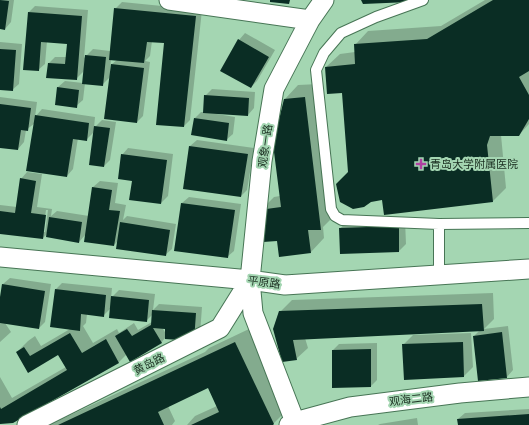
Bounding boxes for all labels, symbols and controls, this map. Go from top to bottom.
street label: 观象一路 [255,123,274,169]
place label: 青岛大学附属医院 [430,157,518,170]
marker: 青岛大学附属医院 [415,158,427,170]
street label: 平原路 [247,273,281,290]
street label: 黄岛路 [131,350,166,377]
street label: 观海二路 [388,389,434,408]

